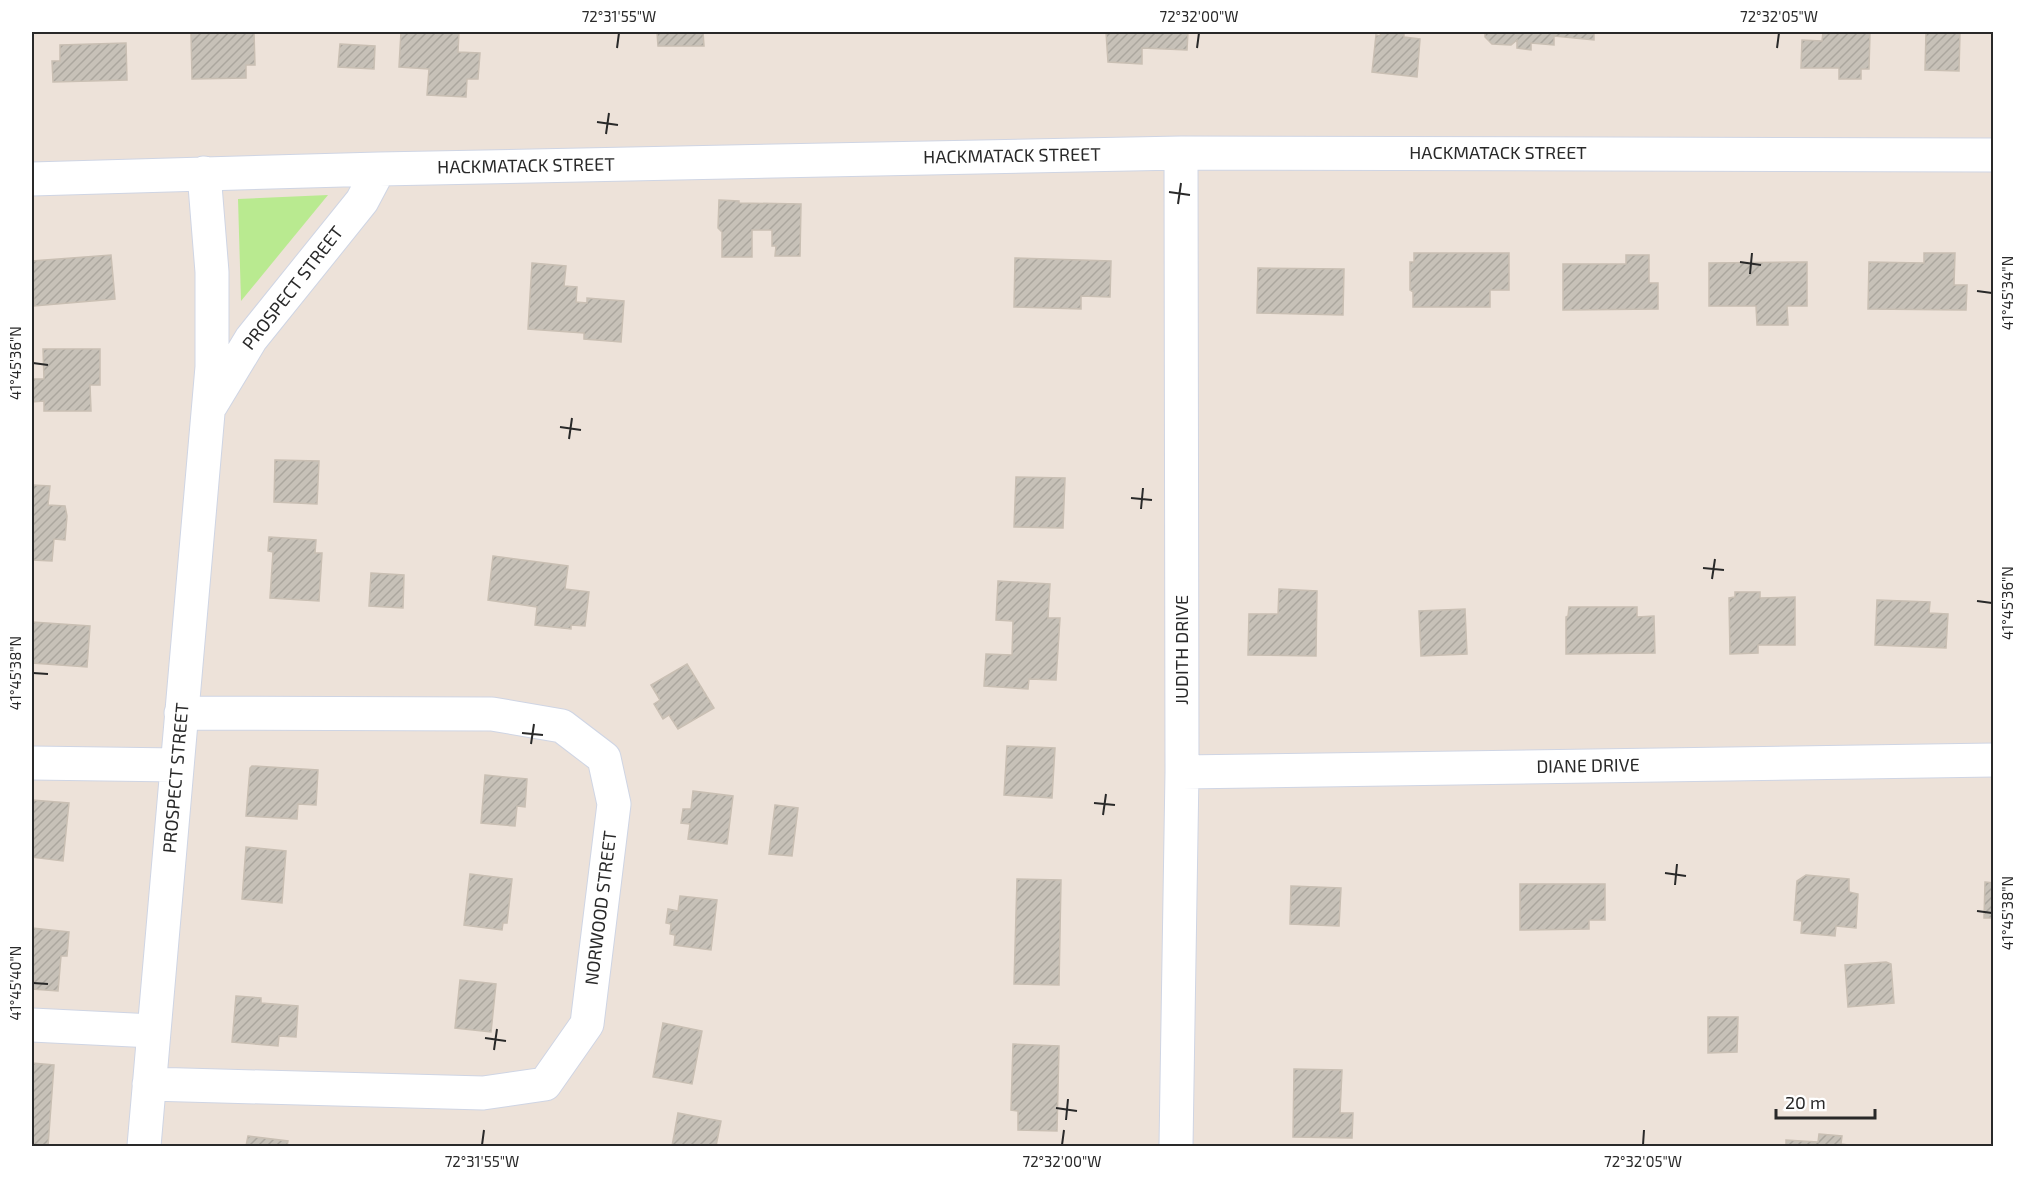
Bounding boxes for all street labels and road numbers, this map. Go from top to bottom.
street label: HACKMATACK STREET [1409,141,1587,163]
street label: HACKMATACK STREET [923,142,1101,168]
street label: HACKMATACK STREET [437,152,615,178]
street label: PROSPECT STREET [237,221,348,354]
street label: JUDITH DRIVE [1170,595,1192,705]
street label: PROSPECT STREET [157,701,193,854]
street label: DIANE DRIVE [1536,753,1640,777]
street label: NORWOOD STREET [580,829,620,986]

